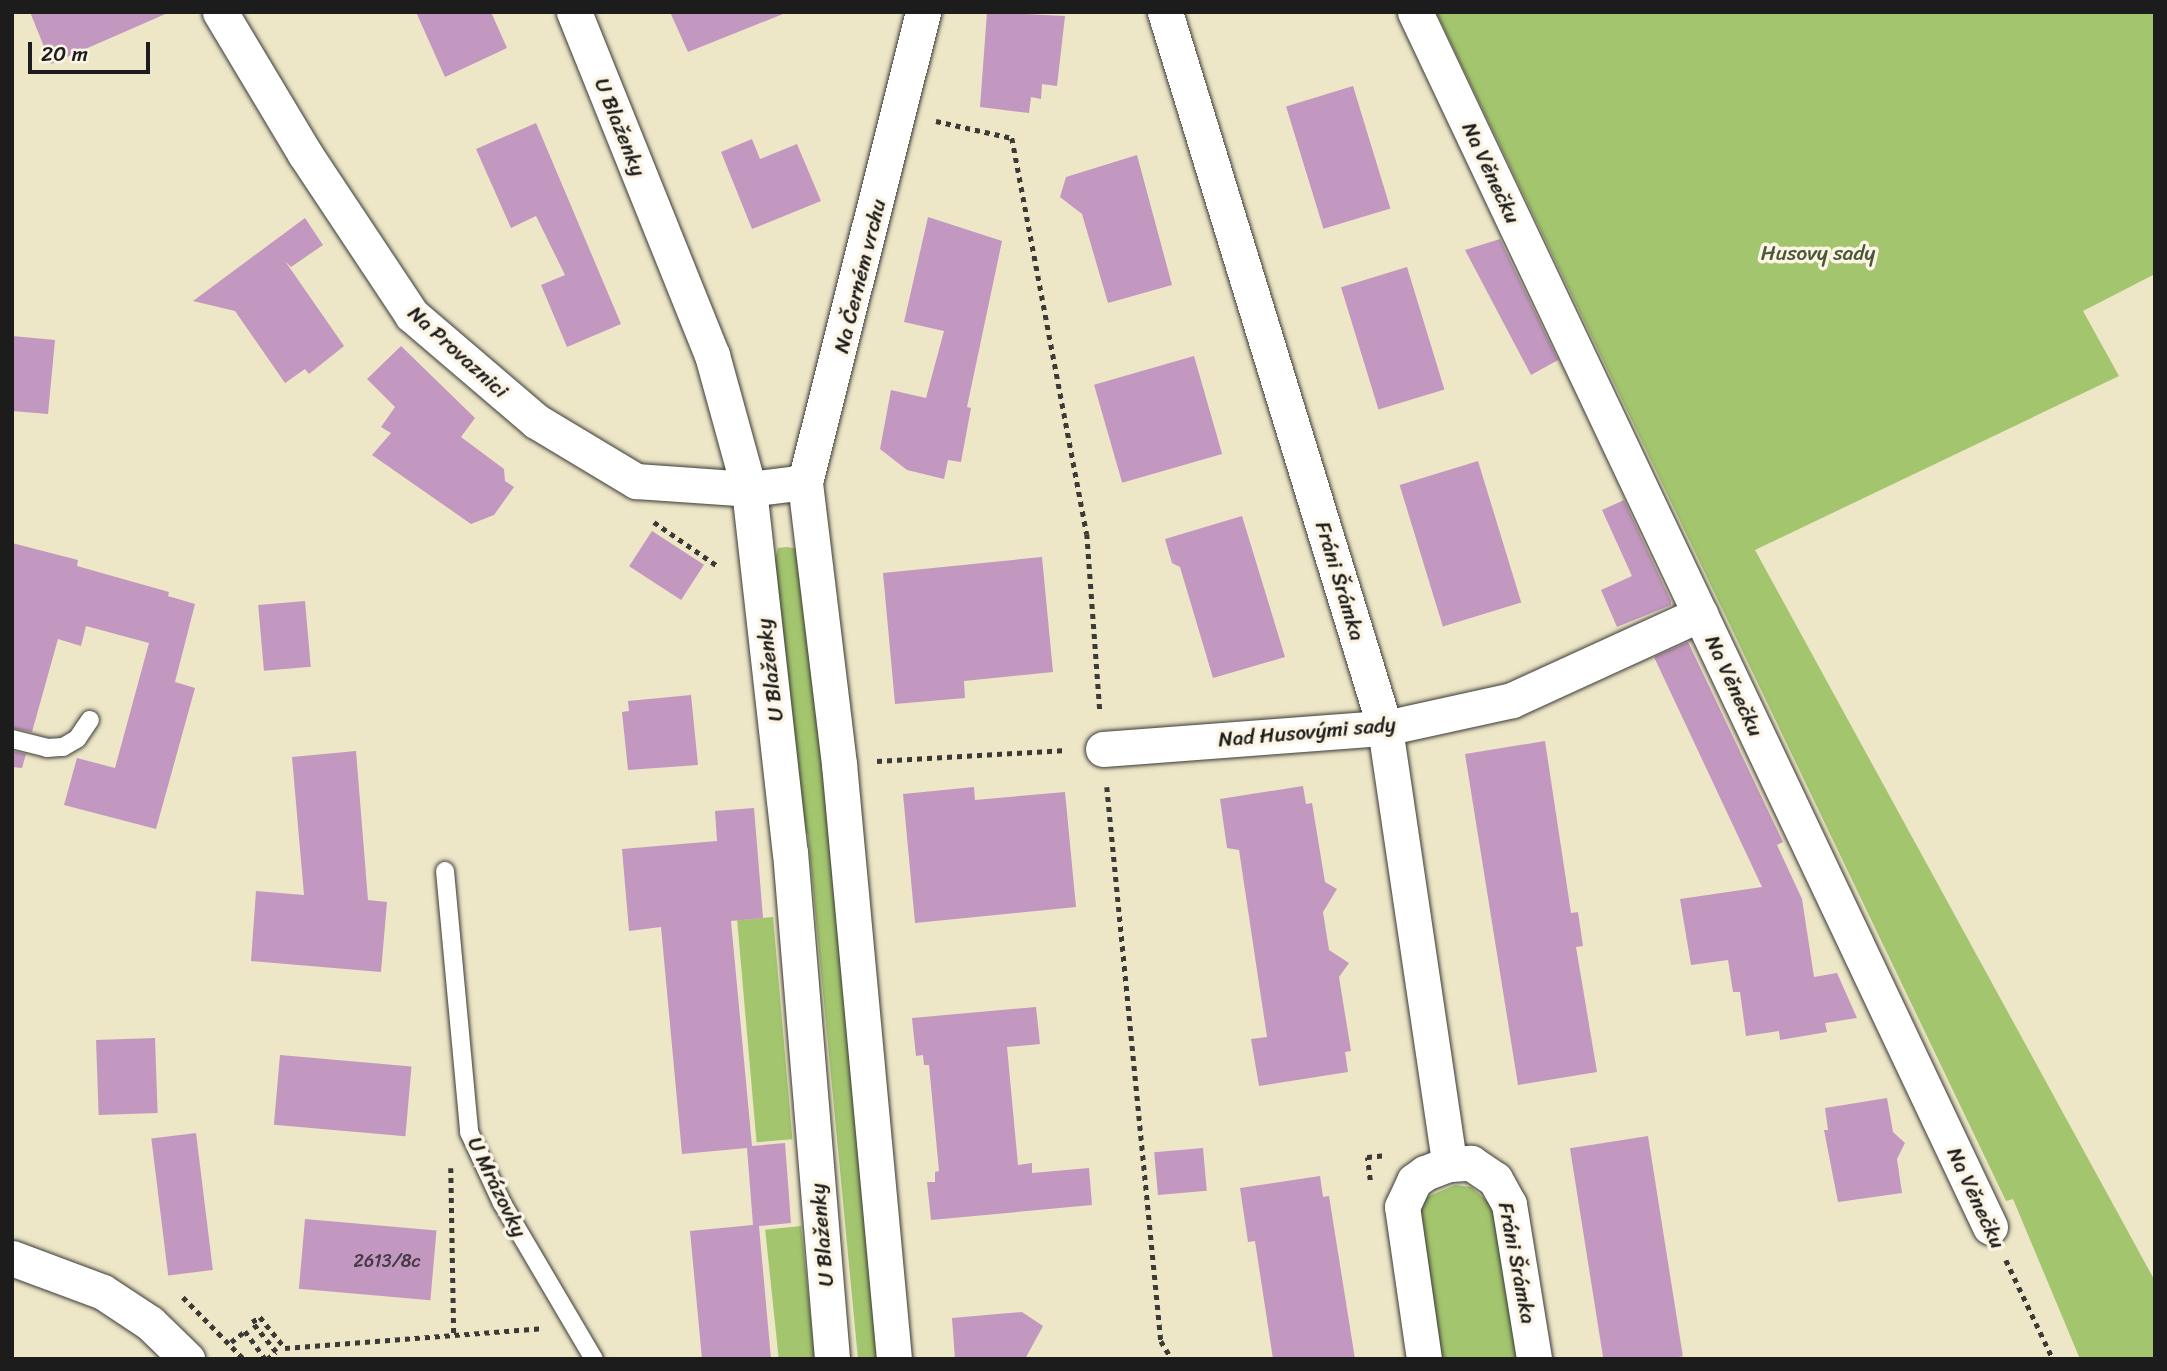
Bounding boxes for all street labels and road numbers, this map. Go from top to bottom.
street label: U Blaženky [589,74,651,180]
street label: Na Věnečku [1457,119,1525,227]
street label: Na Černém vrchu [829,196,891,356]
street label: Na Provaznici [403,300,513,404]
street label: Fráni Šrámka [1310,518,1370,644]
street label: U Blaženky [751,617,789,723]
street label: Na Věnečku [1700,632,1768,740]
street label: Nad Husovými sady [1217,712,1397,752]
street label: U Mrázovky [462,1133,532,1241]
street label: Na Věnečku [1942,1144,2010,1252]
street label: U Blaženky [805,1182,839,1288]
street label: Fráni Šrámka [1493,1200,1541,1326]

